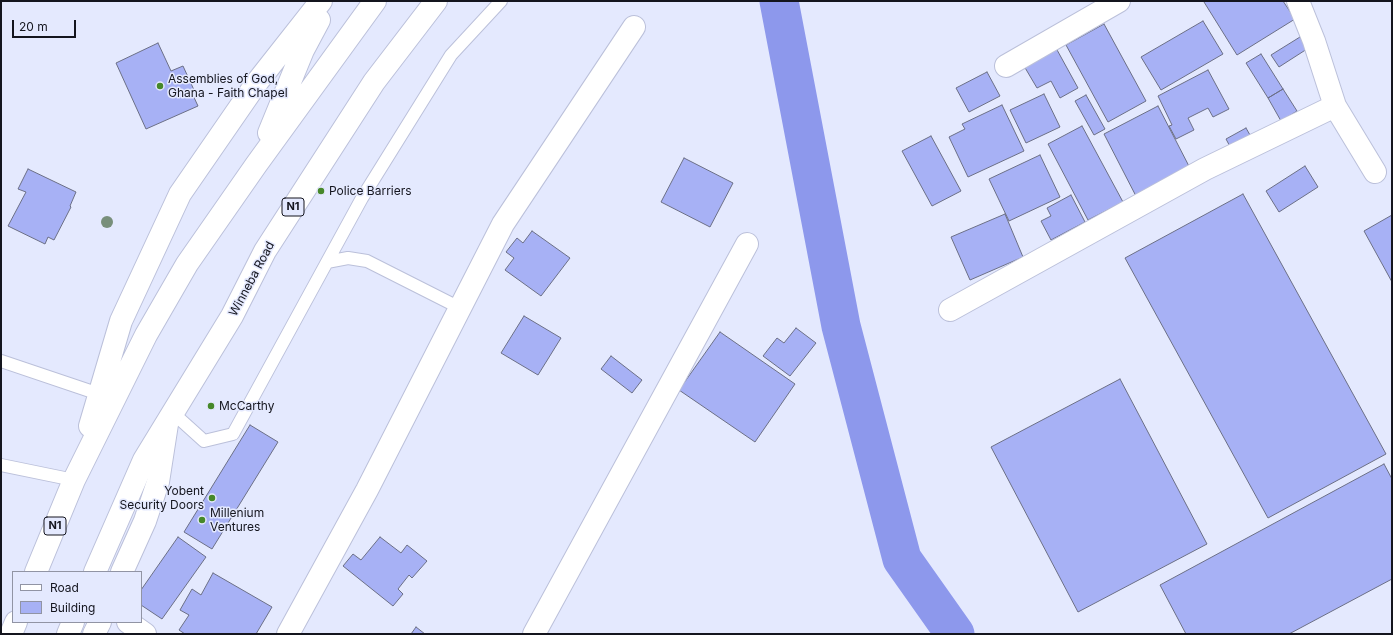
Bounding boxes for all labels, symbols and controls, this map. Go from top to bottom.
scale bar [14,12,78,38]
text: 20 m [19,19,48,34]
place label: Assemblies of God, Ghana - Faith Chapel [168,72,288,100]
marker: Assemblies of God, Ghana - Faith Chapel [155,81,165,91]
place label: Police Barriers [329,184,412,198]
marker: Police Barriers [316,186,326,196]
road number: N1 [282,198,304,216]
street label: Winneba Road [226,239,278,319]
place label: McCarthy [219,399,274,413]
marker: McCarthy [206,401,216,411]
place label: Yobent Security Doors [120,484,204,512]
marker: Yobent Security Doors [207,493,217,503]
place label: Millenium Ventures [210,506,264,534]
marker: Millenium Ventures [197,515,207,525]
road number: N1 [44,517,66,535]
legend [12,571,142,623]
text: Road [50,580,79,595]
text: Building [50,600,95,615]

